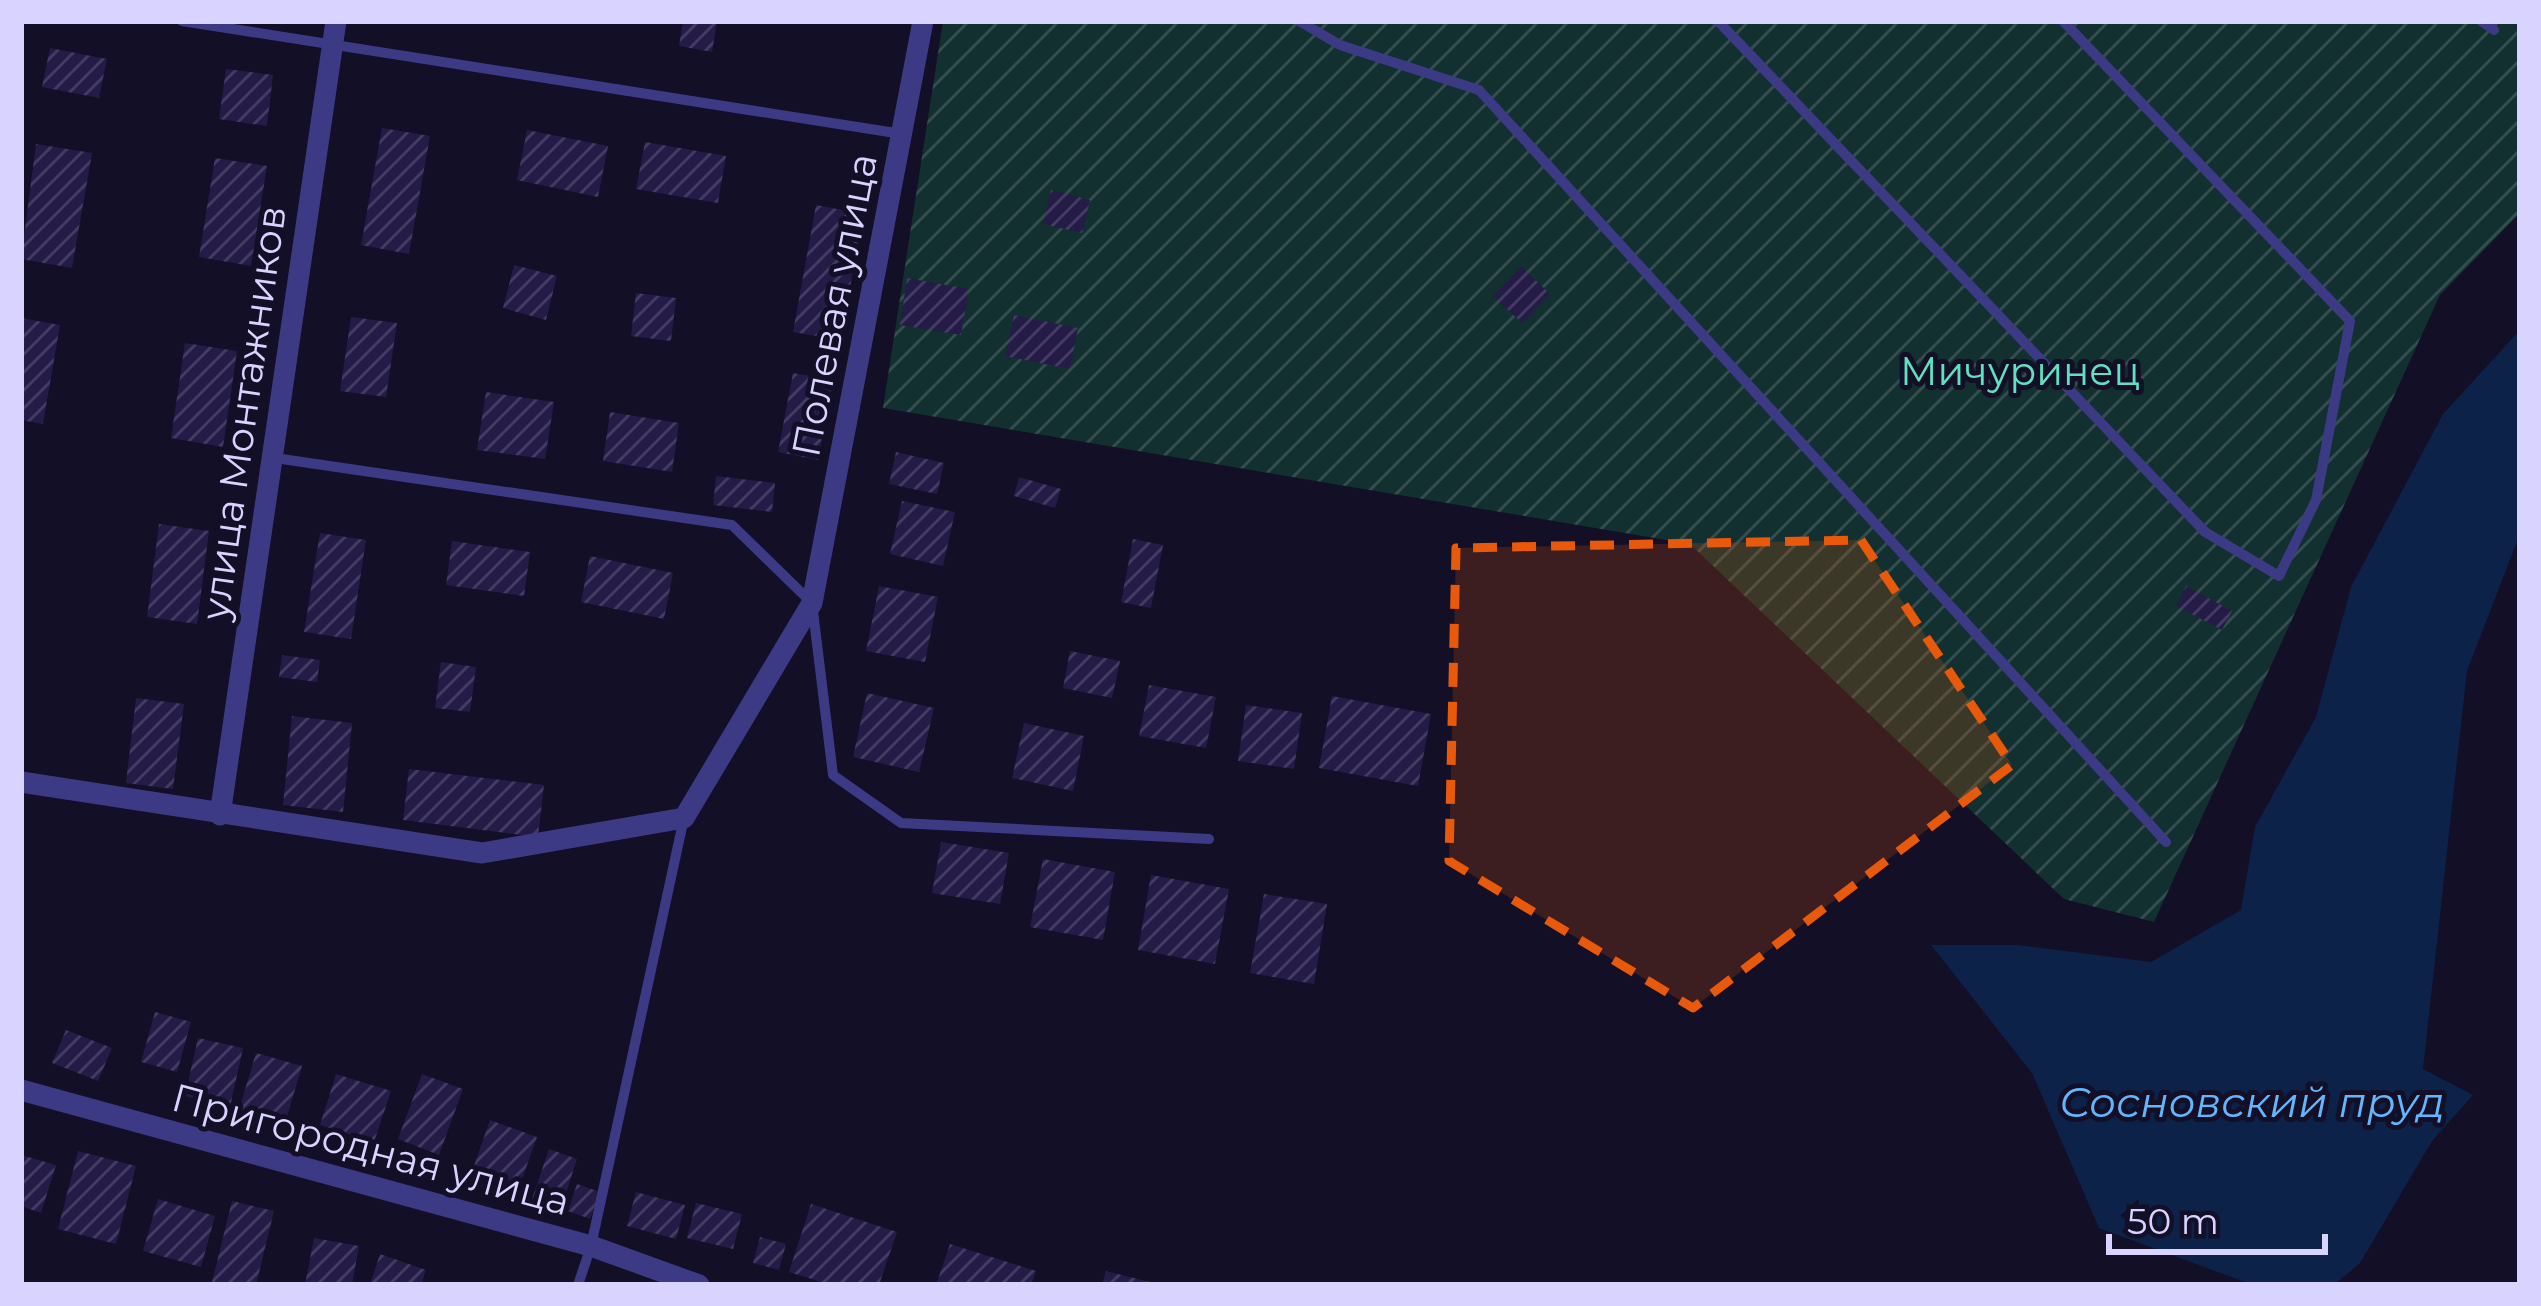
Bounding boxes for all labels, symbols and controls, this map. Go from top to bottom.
street label: Полевая улица [781,149,887,461]
street label: улица Монтажников [190,203,296,624]
park label: Мичуринец [1900,347,2140,395]
street label: Пригородная улица [167,1073,575,1225]
water label: Сосновский пруд [2059,1076,2445,1128]
scale bar [2109,1180,2325,1254]
text: 50 m [2127,1199,2219,1243]

